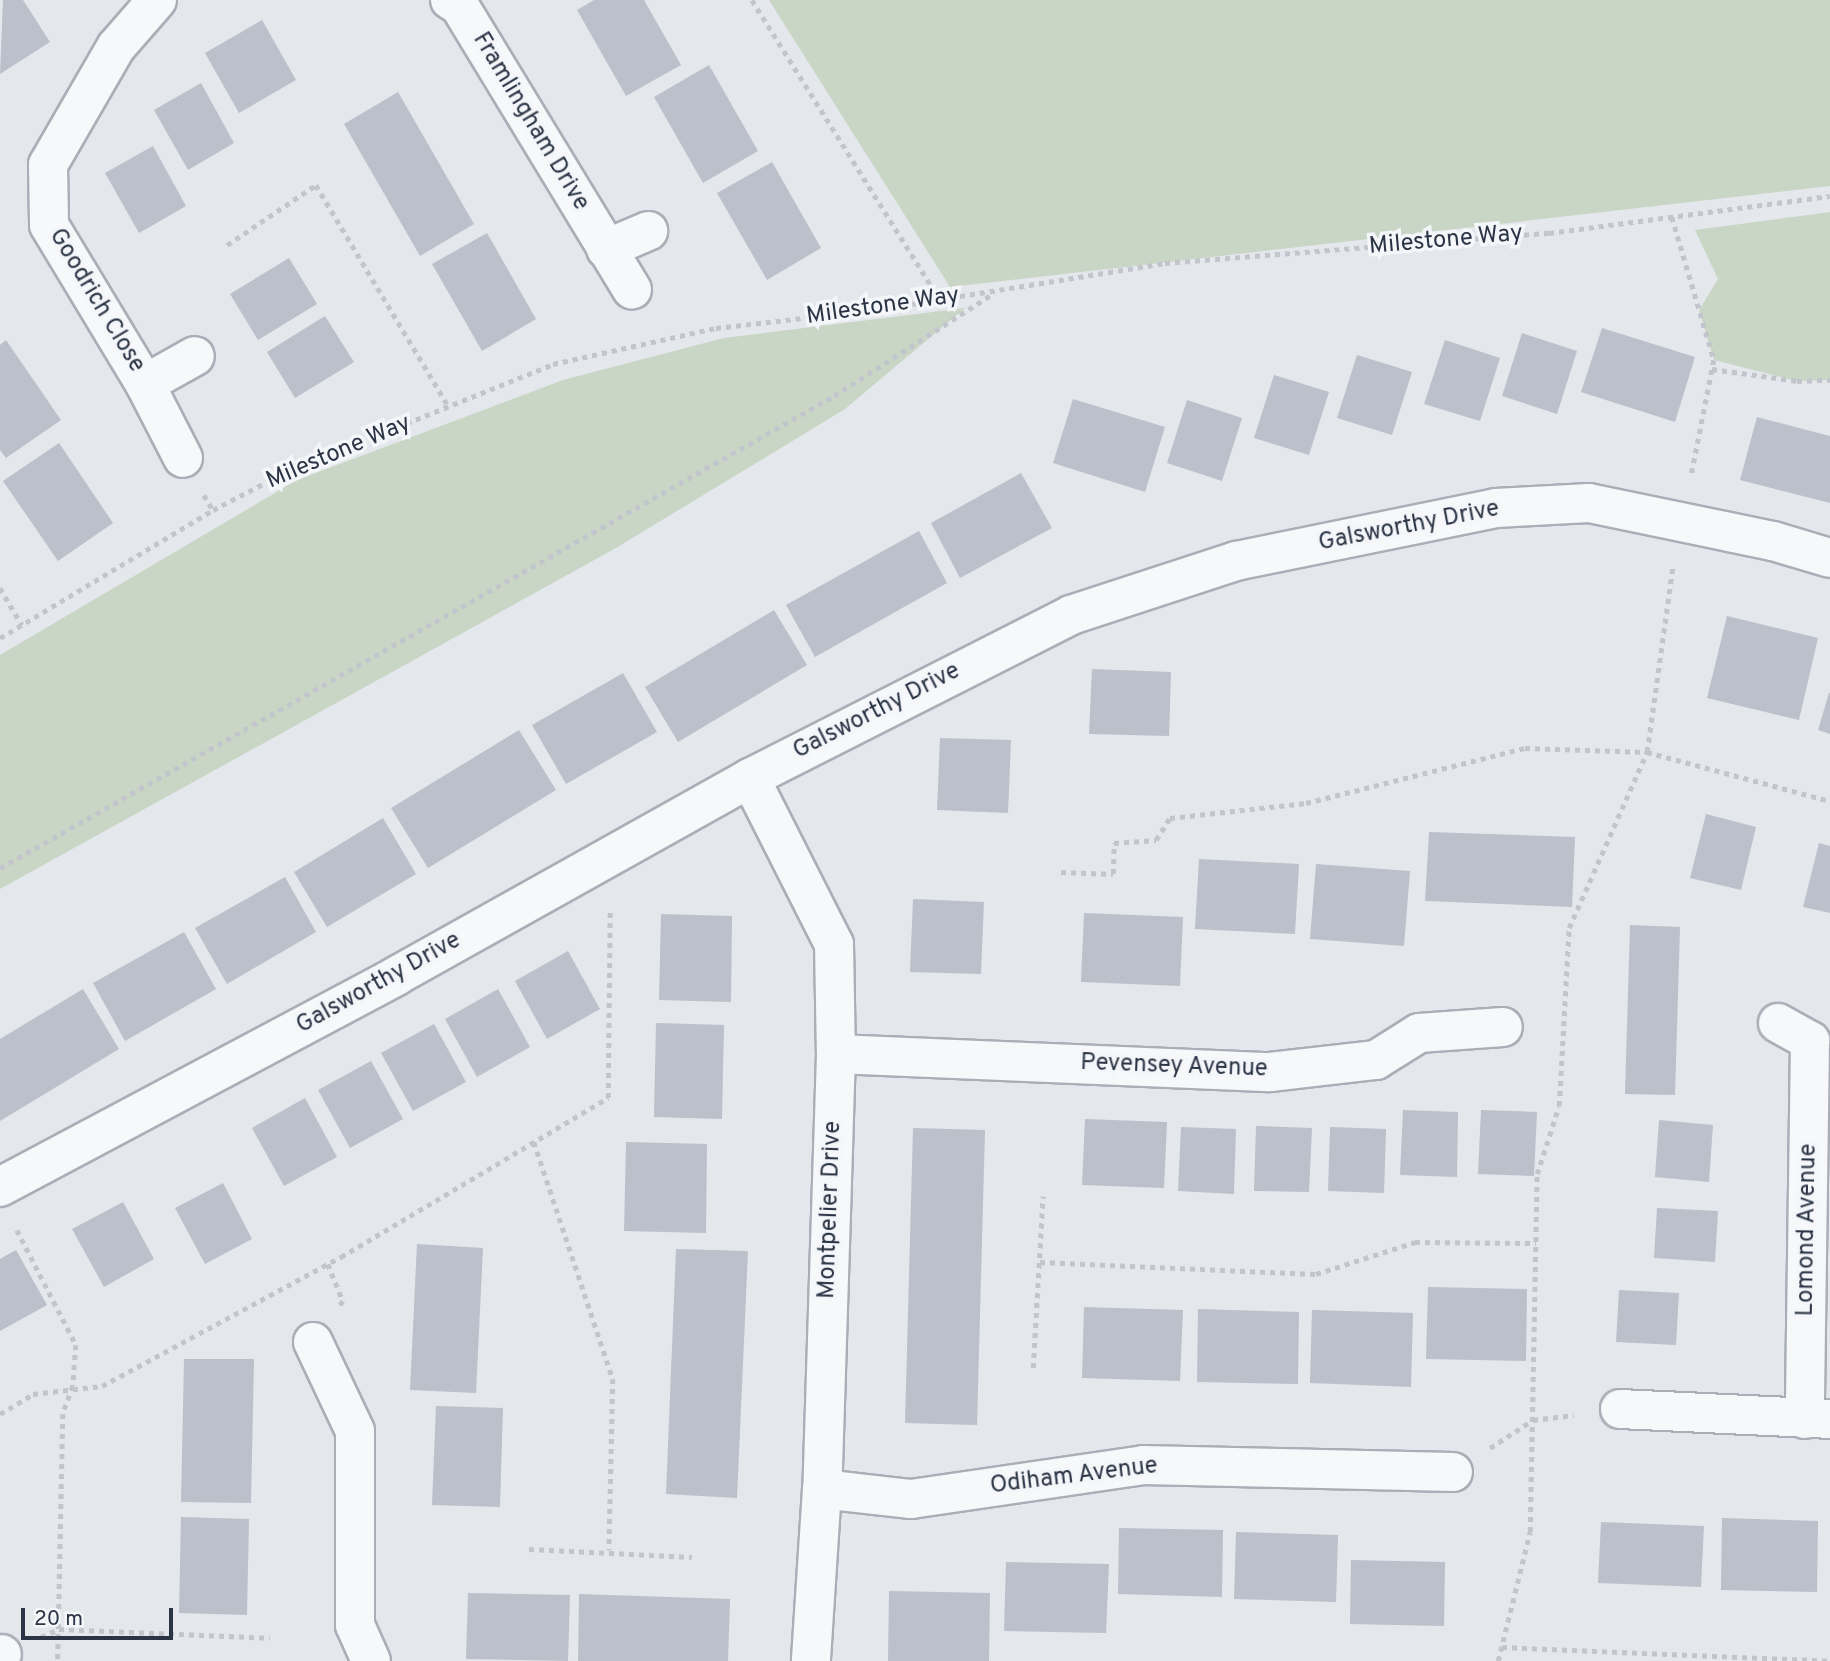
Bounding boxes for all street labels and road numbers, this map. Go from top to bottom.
street label: Framlingham Drive [465,28,595,216]
street label: Milestone Way [1368,220,1524,262]
street label: Goodrich Close [42,224,150,378]
street label: Milestone Way [804,282,962,332]
street label: Milestone Way [262,410,416,496]
street label: Galsworthy Drive [1316,495,1502,559]
street label: Galsworthy Drive [789,657,965,767]
street label: Galsworthy Drive [292,927,466,1041]
street label: Pevensey Avenue [1079,1049,1269,1085]
street label: Montpelier Drive [814,1120,848,1300]
street label: Lomond Avenue [1792,1143,1824,1317]
street label: Odiham Avenue [988,1452,1160,1502]

